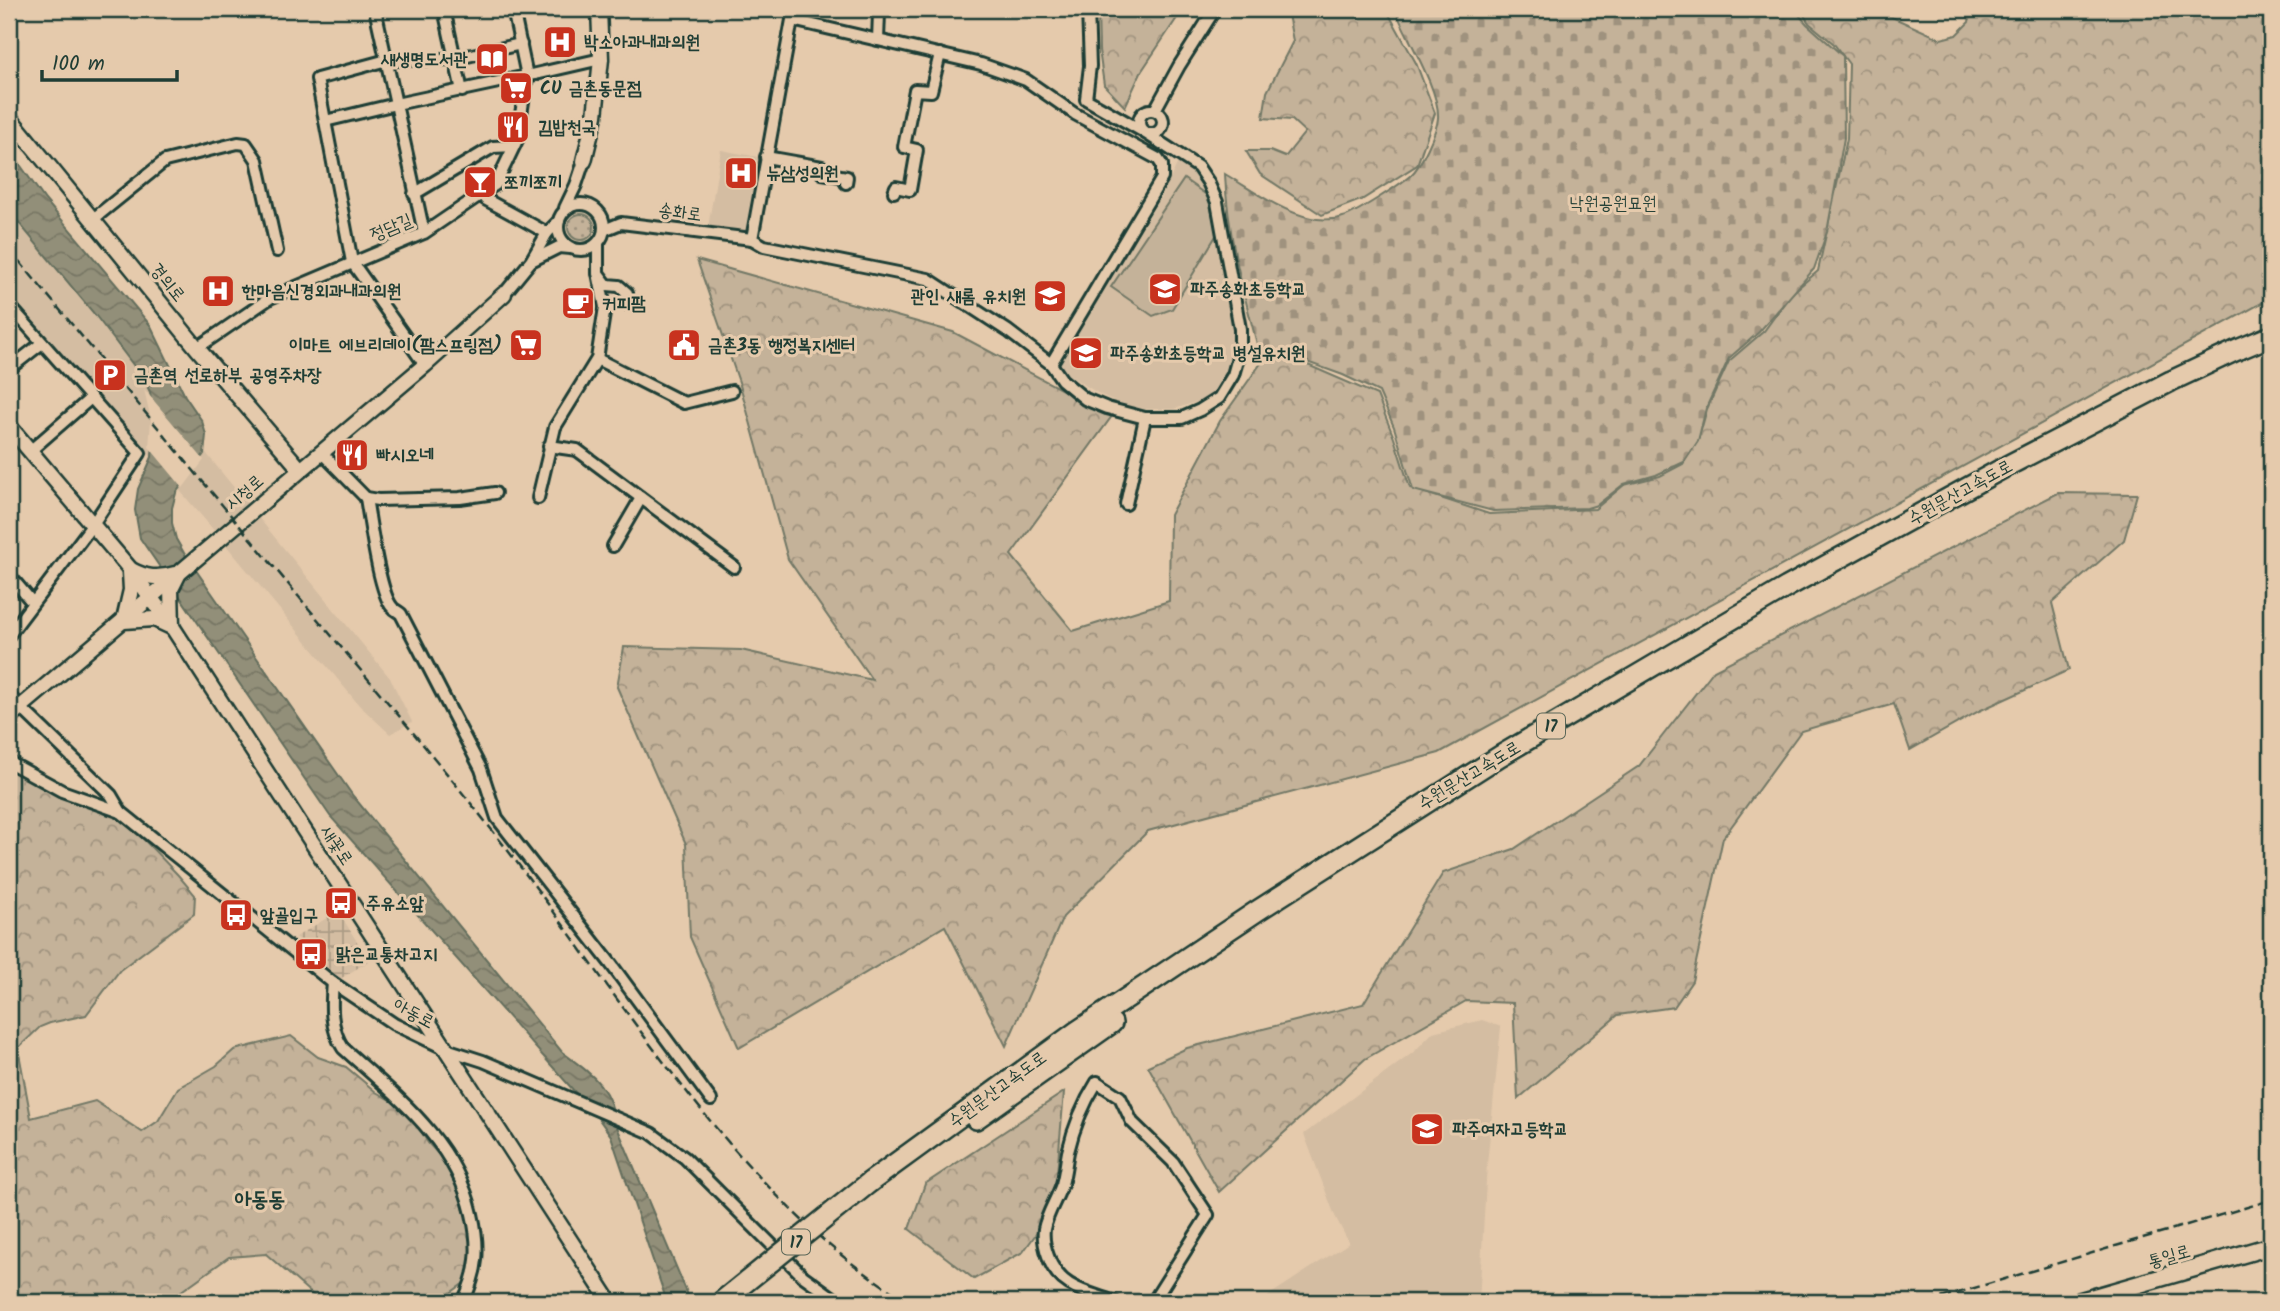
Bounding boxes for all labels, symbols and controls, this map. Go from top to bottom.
hospital icon: 박소아과내과의원 [541,23,579,61]
place label: 박소아과내과의원 [584,29,700,58]
scale bar [42,38,177,82]
library icon: 새생명도서관 [473,40,511,78]
place label: 새생명도서관 [380,46,469,75]
text: 100 m [52,48,105,81]
supermarket icon: CU 금촌동문점 [497,69,535,107]
place label: CU 금촌동문점 [540,75,642,104]
restaurant icon: 김밥천국 [494,108,532,146]
place label: 김밥천국 [538,114,596,143]
hospital icon: 뉴삼성의원 [722,154,760,192]
place label: 뉴삼성의원 [766,160,838,189]
bar icon: 쪼끼쪼끼 [461,163,499,201]
place label: 쪼끼쪼끼 [504,169,562,198]
park label: 낙원공원묘원 [1570,190,1656,219]
street label: 송화로 [656,196,703,231]
street label: 정담길 [366,206,418,250]
street label: 경의로 [142,257,192,309]
school or university icon: 파주송화초등학교 [1146,270,1184,308]
hospital icon: 한마음신경외과내과의원 [199,272,237,310]
place label: 파주송화초등학교 [1190,276,1306,305]
school or university icon: 관인 새롬 유치원 [1031,277,1069,315]
place label: 한마음신경외과내과의원 [241,278,401,307]
place label: 관인 새롬 유치원 [911,283,1026,312]
cafe icon: 커피팜 [559,284,597,322]
place label: 커피팜 [602,290,646,319]
supermarket icon: 이마트 에브리데이(팜스프링점) [507,326,545,364]
public building icon: 금촌3동 행정복지센터 [665,326,703,364]
place label: 이마트 에브리데이(팜스프링점) [289,332,502,361]
place label: 금촌3동 행정복지센터 [708,332,855,361]
school or university icon: 파주송화초등학교 병설유치원 [1067,334,1105,372]
place label: 파주송화초등학교 병설유치원 [1110,340,1305,369]
parking icon: 금촌역 선로하부 공영주차장 [91,356,129,394]
place label: 금촌역 선로하부 공영주차장 [134,362,322,391]
restaurant icon: 빠시오네 [333,436,371,474]
place label: 빠시오네 [376,442,434,471]
street label: 수원문산고속도로 [1903,453,2018,534]
street label: 시청로 [219,468,271,518]
road number: 17 [1537,713,1565,738]
street label: 수원문산고속도로 [1413,734,1527,819]
street label: 새꽃로 [312,820,360,872]
bus stop icon: 주유소앞 [322,884,360,922]
place label: 주유소앞 [366,890,424,919]
bus stop icon: 앞골입구 [217,896,255,934]
place label: 앞골입구 [260,902,318,931]
bus stop icon: 맑은교통차고지 [292,935,330,973]
place label: 맑은교통차고지 [336,941,437,970]
street label: 아동로 [387,991,439,1037]
street label: 수원문산고속도로 [942,1044,1053,1136]
school or university icon: 파주여자고등학교 [1408,1110,1446,1148]
place label: 파주여자고등학교 [1452,1116,1568,1145]
district label: 아동동 [235,1184,285,1217]
road number: 17 [782,1230,810,1254]
street label: 통일로 [2145,1238,2194,1277]

